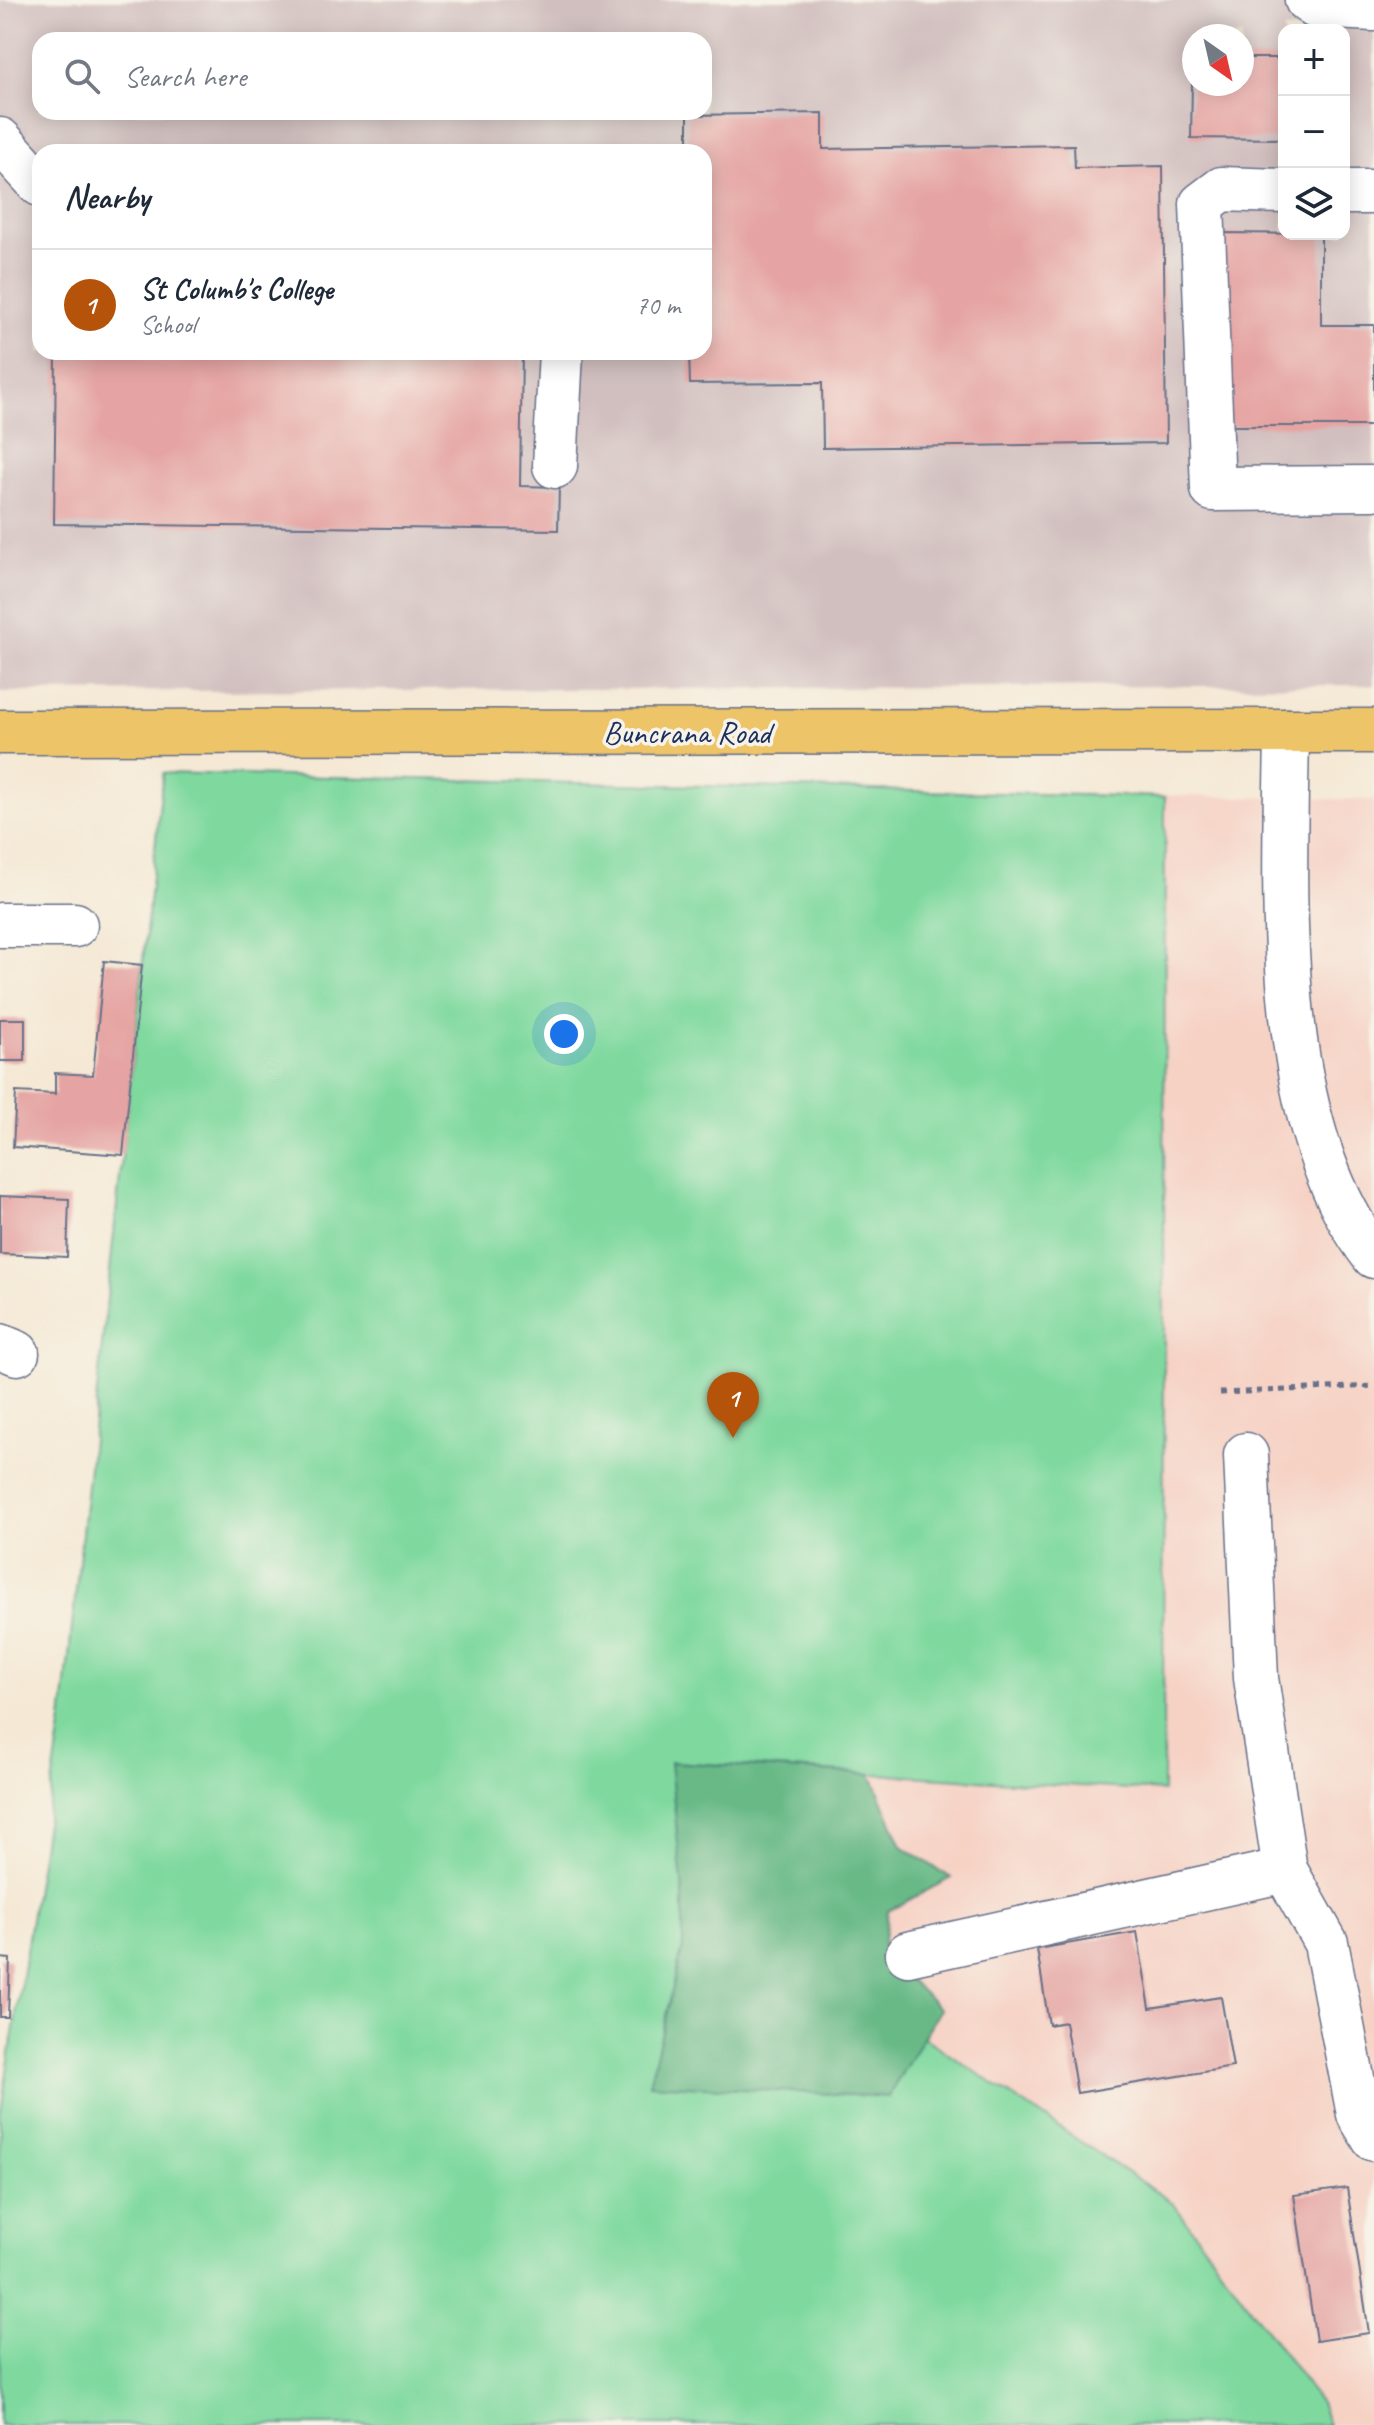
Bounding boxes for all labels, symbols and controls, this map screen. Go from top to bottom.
north arrow [1182,24,1254,96]
map controls [1278,24,1350,240]
button: + [1278,24,1350,96]
search box [32,32,712,120]
icon: search [60,54,104,98]
text: Search here [124,57,246,95]
button: − [1278,96,1350,168]
button: layers [1278,168,1350,240]
text: Nearby [64,175,150,218]
text: St Columb's College [140,270,333,308]
text: 1 [84,289,96,322]
text: 70 m [636,289,680,322]
text: School [140,308,196,341]
street label: Buncrana Road [603,712,776,753]
your location [544,1014,584,1054]
pin: 1 [707,1372,759,1438]

